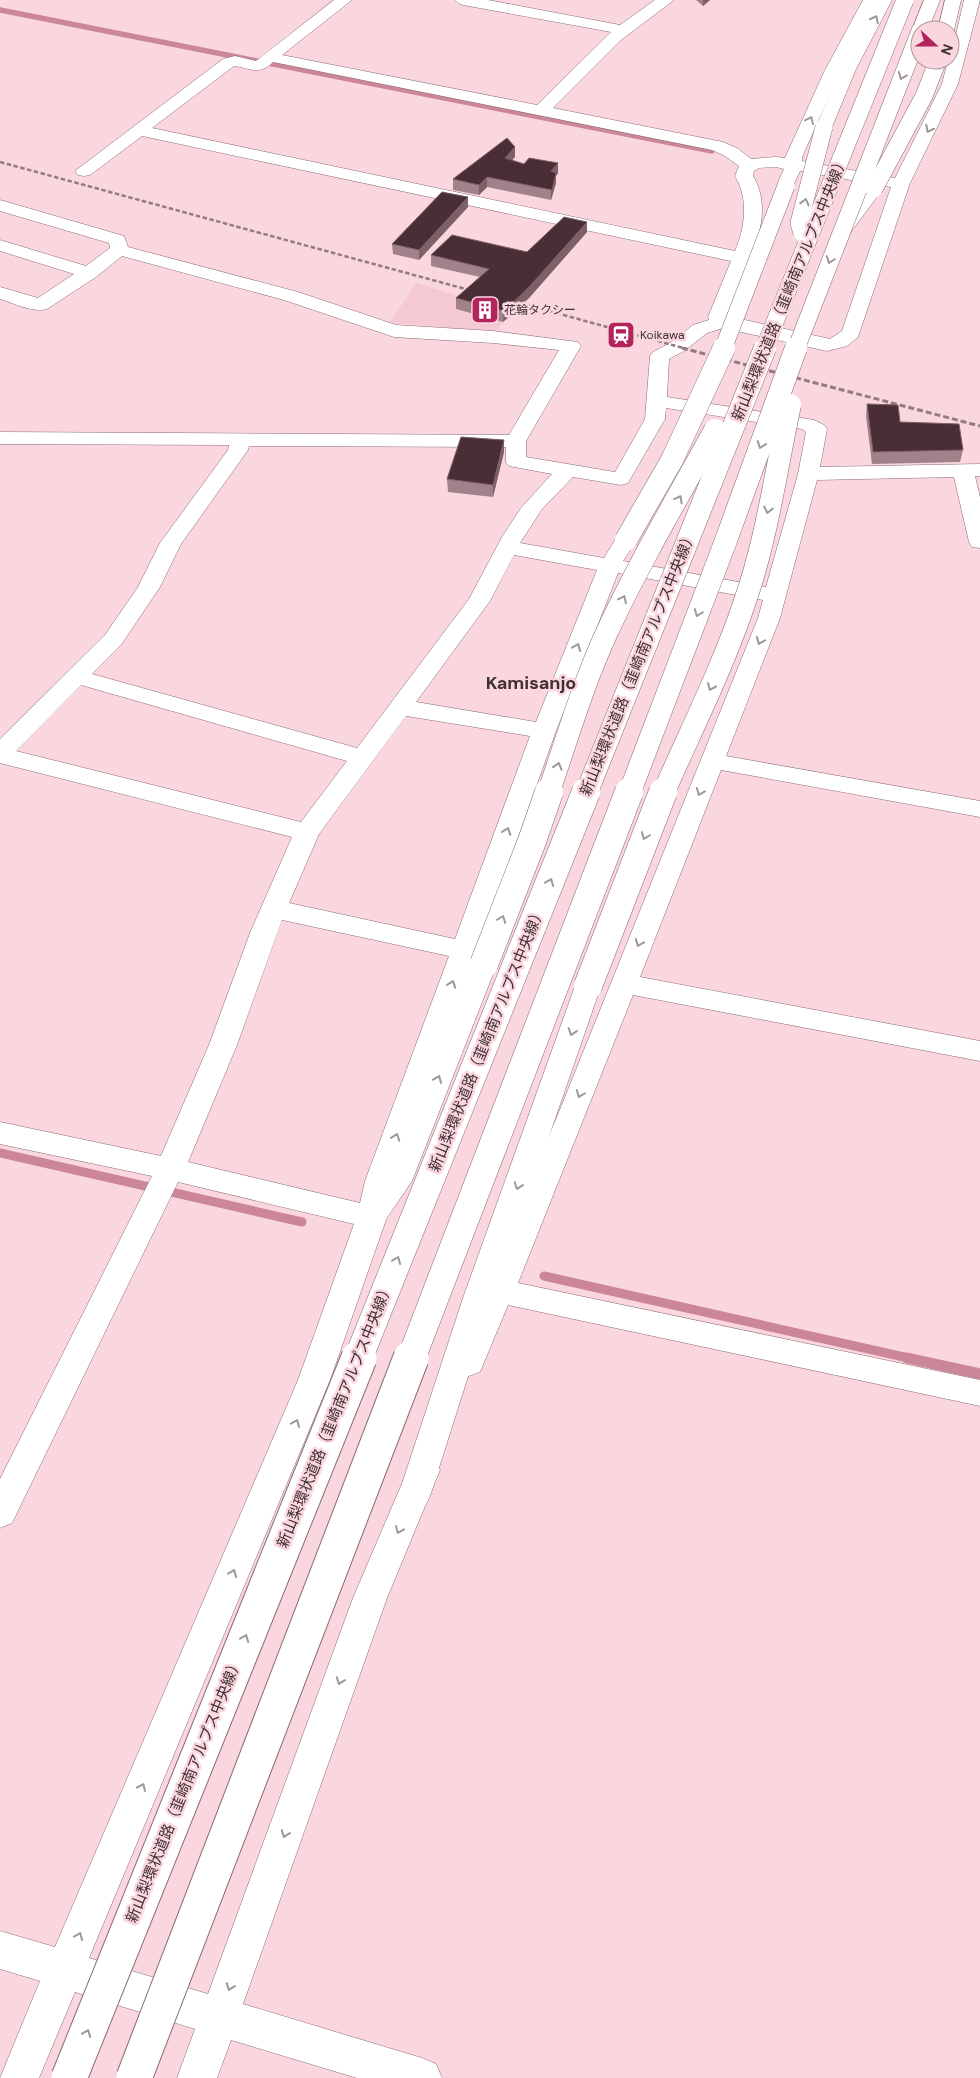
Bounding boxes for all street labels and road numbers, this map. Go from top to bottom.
street label: 新山梨環状道路（韮崎南アルプス中央線） [727,152,853,424]
street label: 新山梨環状道路（韮崎南アルプス中央線） [575,527,701,799]
street label: 新山梨環状道路（韮崎南アルプス中央線） [424,903,550,1175]
street label: 新山梨環状道路（韮崎南アルプス中央線） [272,1279,398,1551]
street label: 新山梨環状道路（韮崎南アルプス中央線） [121,1654,247,1926]

